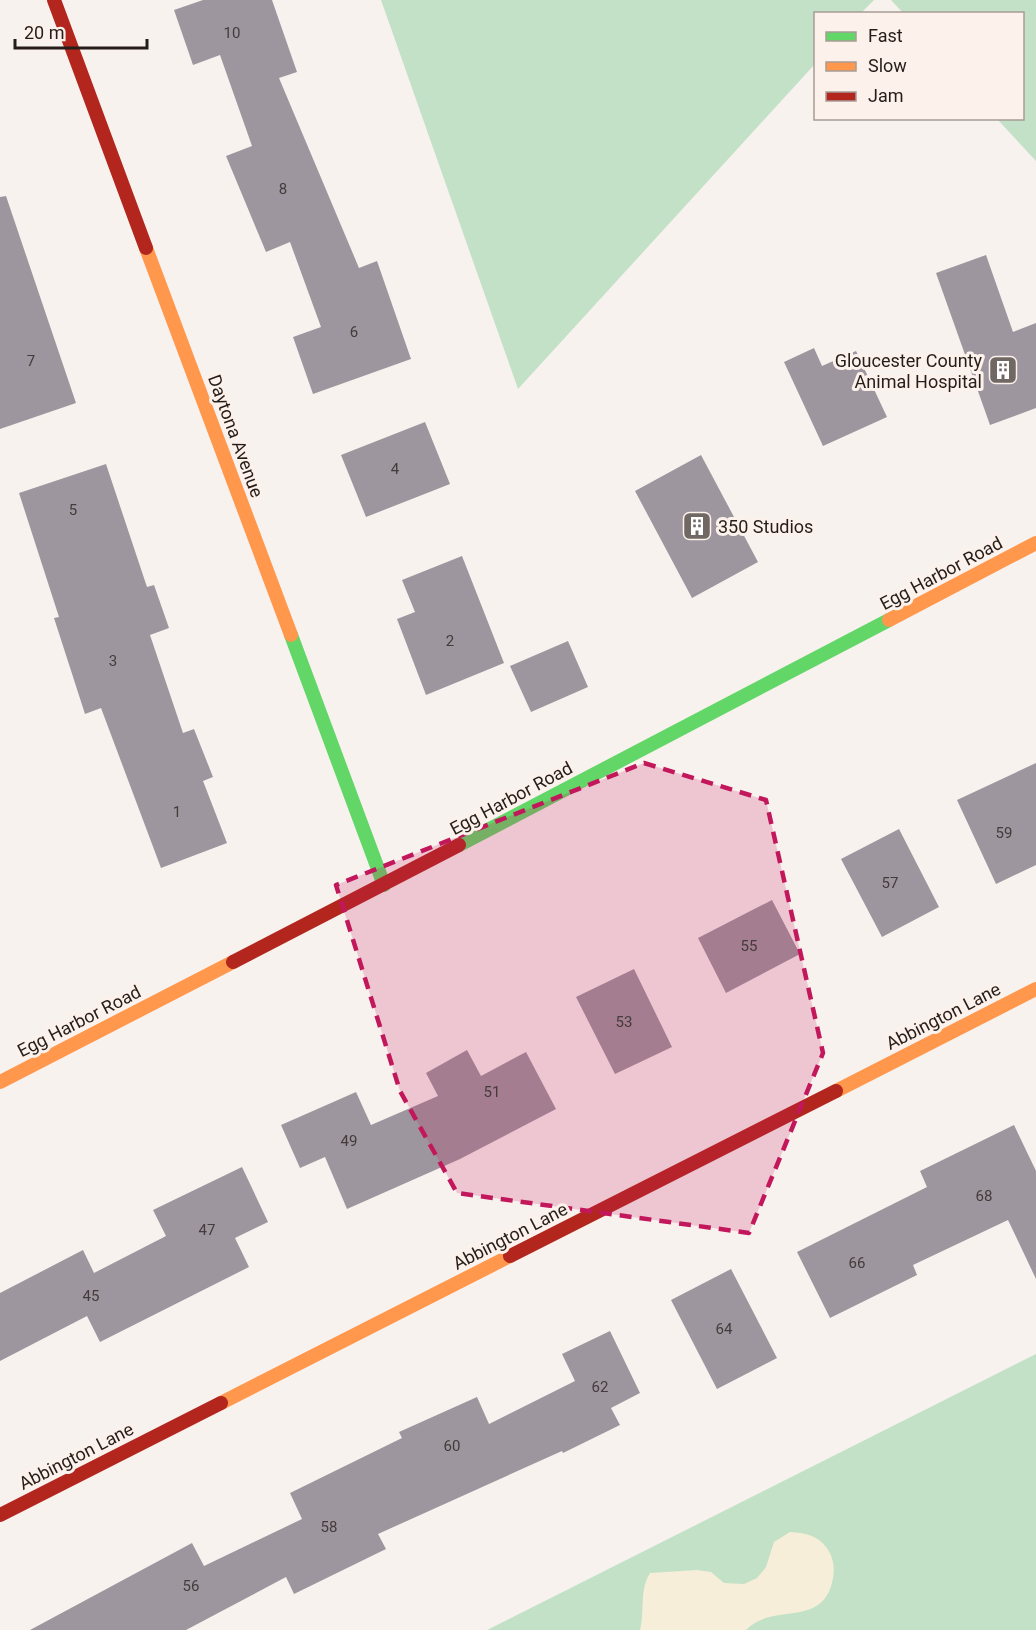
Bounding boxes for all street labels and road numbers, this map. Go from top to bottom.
street label: Daytona Avenue [204,372,268,500]
street label: Egg Harbor Road [876,532,1006,614]
street label: Egg Harbor Road [446,757,576,839]
street label: Abbington Lane [882,978,1004,1054]
street label: Egg Harbor Road [14,981,144,1061]
street label: Abbington Lane [449,1198,571,1274]
street label: Abbington Lane [15,1418,137,1494]

